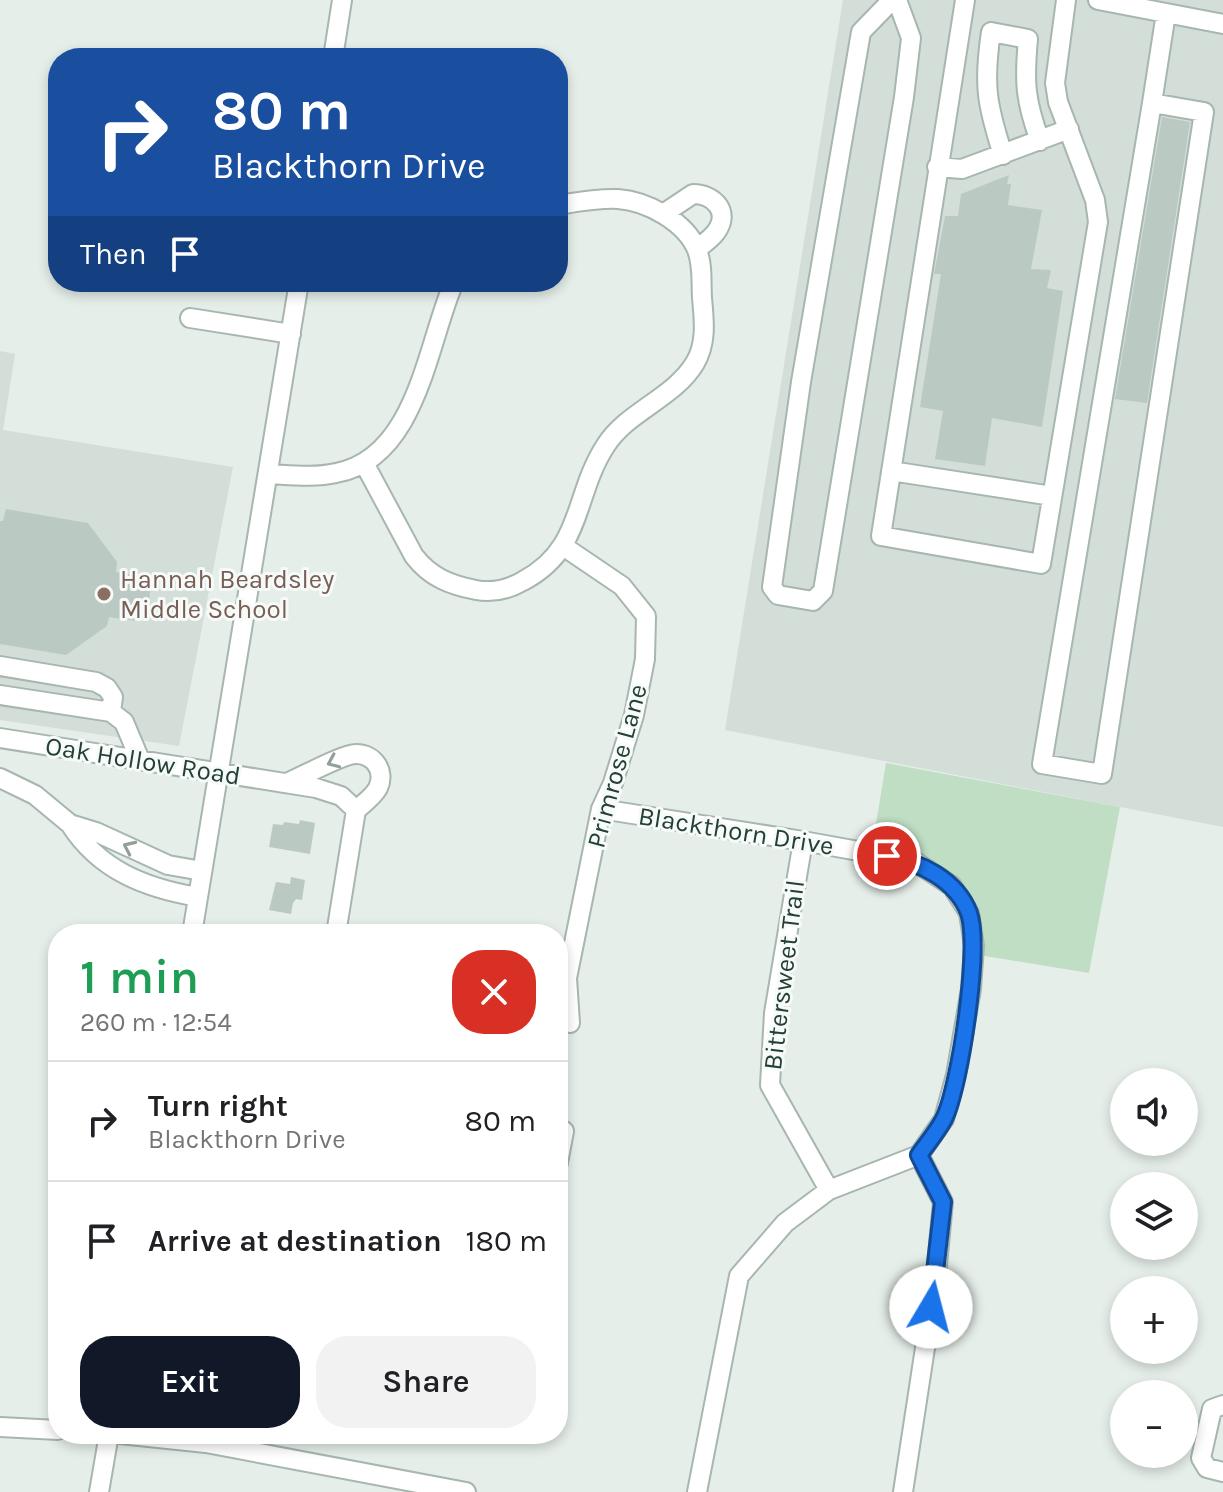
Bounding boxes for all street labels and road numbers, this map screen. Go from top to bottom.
street label: Primrose Lane [580,681,654,851]
street label: Oak Hollow Road [43,730,243,792]
street label: Blackthorn Drive [636,800,836,862]
street label: Bittersweet Trail [757,878,811,1072]

